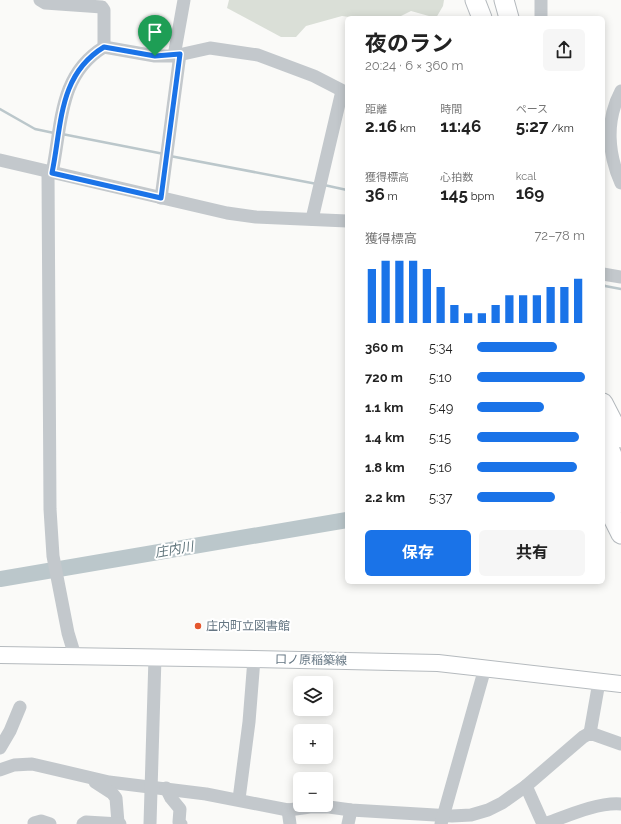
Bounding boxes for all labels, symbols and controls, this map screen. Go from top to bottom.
pin [138,15,172,56]
icon: arrive [144,21,166,43]
button: share [543,29,585,71]
text: 夜のラン [365,30,453,56]
text: 20:24 · 6 × 360 m [365,58,464,73]
text: 距離 [365,103,387,116]
text: 時間 [440,103,462,116]
text: ペース [516,103,548,116]
text: 2.16 [365,116,397,136]
text: 11:46 [440,116,481,136]
text: 5:27 [516,116,548,136]
text: km [397,122,416,135]
text: /km [548,122,574,135]
text: kcal [516,170,536,183]
text: 獲得標高 [365,171,409,184]
text: 心拍数 [440,171,473,184]
text: 169 [516,183,544,203]
text: 36 [365,184,385,204]
text: 145 [440,184,468,204]
text: m [385,190,398,203]
text: bpm [468,190,494,203]
text: 72–78 m [534,228,585,243]
text: 獲得標高 [365,231,417,246]
text: 360 m [365,340,403,355]
text: 5:34 [429,340,453,355]
text: 720 m [365,370,403,385]
text: 5:10 [429,370,452,385]
text: 1.1 km [365,400,403,415]
text: 5:49 [429,400,453,415]
text: 1.4 km [365,430,404,445]
text: 5:15 [429,430,451,445]
text: 1.8 km [365,460,405,475]
text: 5:16 [429,460,452,475]
text: 2.2 km [365,490,405,505]
text: 5:37 [429,490,452,505]
button: 保存 [365,530,471,576]
button: 共有 [479,530,585,576]
water label: 庄内川 [154,538,197,560]
place label: 庄内町立図書館 [206,619,290,633]
marker: 庄内町立図書館 [193,621,203,631]
street label: 口ノ原稲築線 [275,652,347,668]
map controls [293,676,333,812]
button: layers [293,676,333,716]
button: + [293,724,333,764]
button: − [293,772,333,812]

